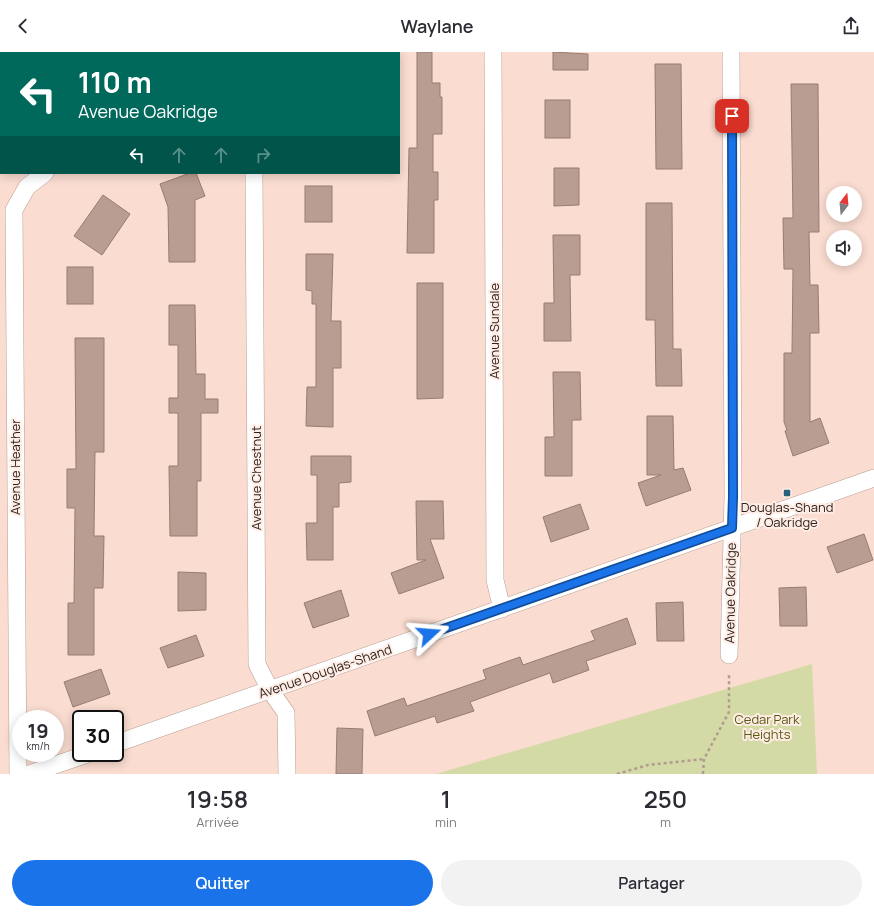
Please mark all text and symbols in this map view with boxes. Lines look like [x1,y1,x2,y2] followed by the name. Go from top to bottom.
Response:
[401,14,473,38] text: Waylane
[12,15,34,37] icon: back
[840,15,862,37] icon: share
[78,63,152,101] text: 110 m
[12,68,64,120] icon: left
[78,99,218,123] text: Avenue Oakridge
[715,99,749,133] pin
[721,105,743,127] icon: arrive
[126,144,148,166] icon: left
[168,144,190,166] icon: ahead
[210,144,232,166] icon: ahead
[252,144,274,166] icon: right
[826,186,862,222] north arrow
[826,186,862,266] map controls
[826,230,862,266] button: sound
[485,283,503,379] street label: Avenue Sundale
[6,419,24,515] street label: Avenue Heather
[247,426,265,530] street label: Avenue Chestnut
[782,488,792,498] marker: Douglas-Shand / Oakridge
[741,498,833,531] place label: Douglas-Shand / Oakridge
[720,542,740,644] street label: Avenue Oakridge
[408,613,450,655] position arrow
[256,640,394,702] street label: Avenue Douglas-Shand
[72,710,124,762] speed limit sign: 30
[734,710,800,743] park label: Cedar Park Heights
[27,717,49,744] text: 19
[26,739,50,753] text: km/h
[187,782,248,815] text: 19:58
[441,782,451,815] text: 1
[644,782,687,815] text: 250
[196,813,239,831] text: Arrivée
[435,813,457,831] text: min
[660,813,671,831] text: m
[12,860,433,906] button: Quitter
[441,860,862,906] button: Partager

